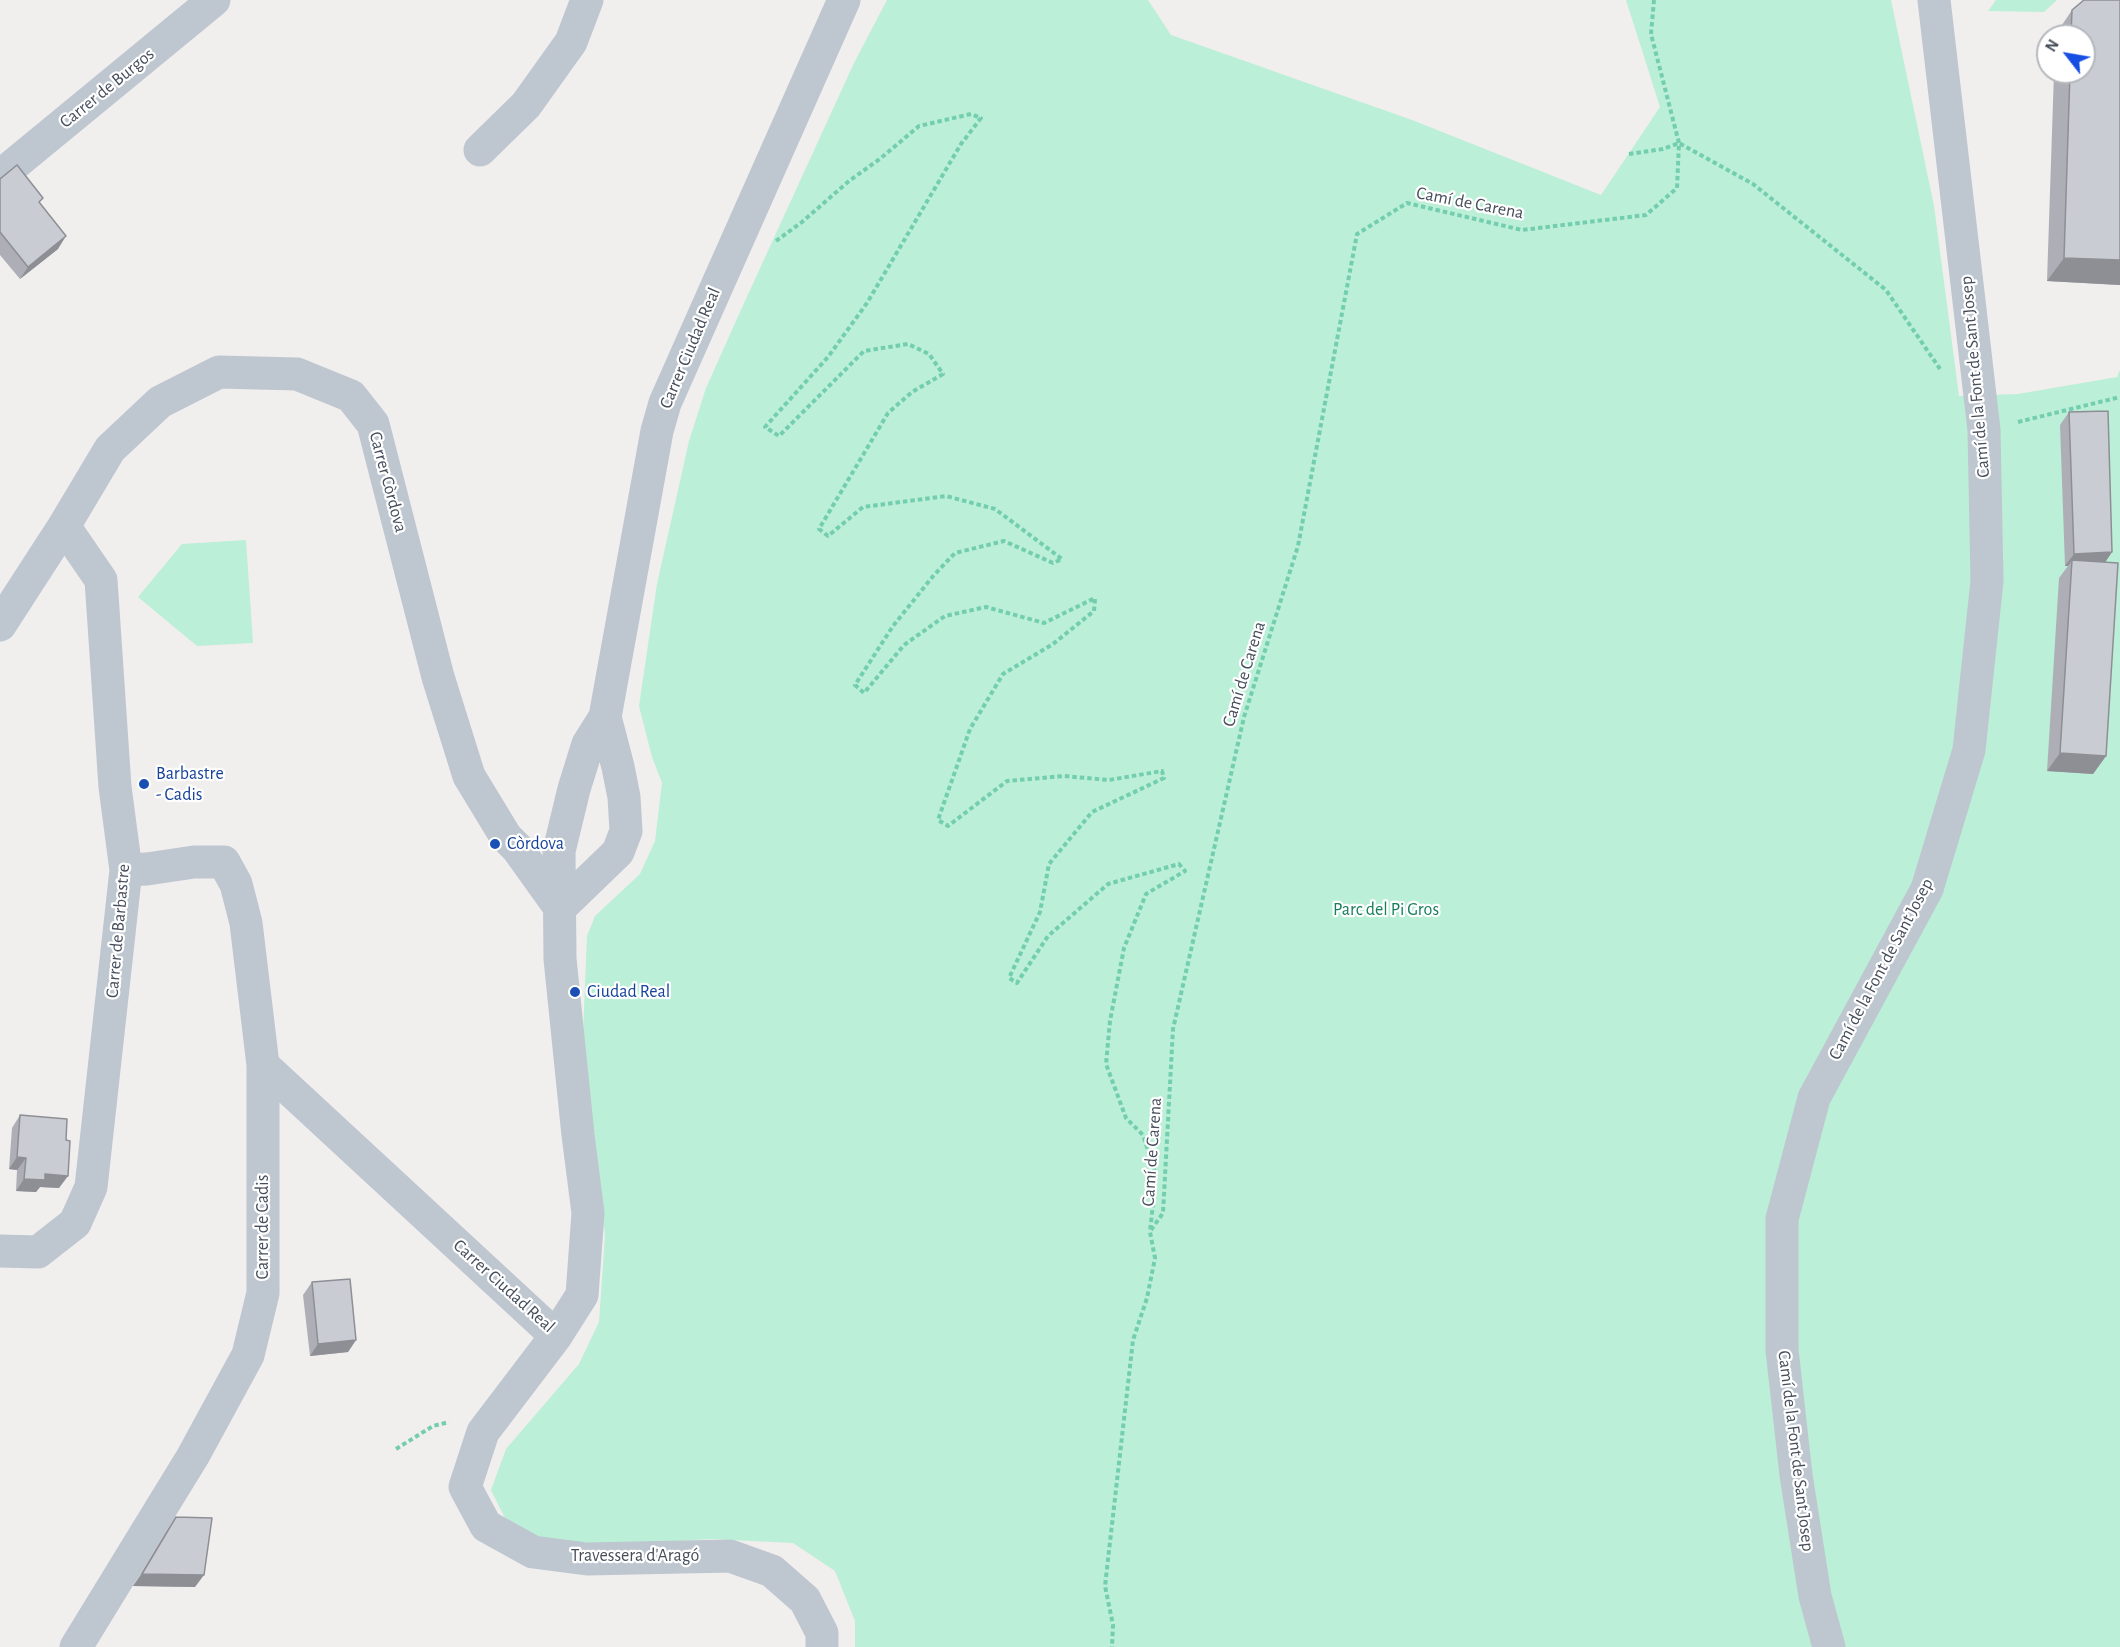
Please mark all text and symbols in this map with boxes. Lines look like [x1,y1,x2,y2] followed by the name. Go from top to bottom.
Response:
[2036,24,2096,84] north arrow
[2043,37,2062,55] text: N
[55,43,159,133] street label: Carrer de Burgos
[1414,182,1526,224] street label: Camí de Carena
[1955,275,1995,479] street label: Camí de la Font de Sant Josep
[655,284,725,412] street label: Carrer Ciudad Real
[364,429,412,535] street label: Carrer Còrdova
[1218,619,1270,729] street label: Camí de Carena
[156,763,224,806] place label: Barbastre - Cadis
[137,777,151,791] marker: Barbastre - Cadis
[507,833,564,855] place label: Còrdova
[488,837,502,851] marker: Còrdova
[101,863,135,999] street label: Carrer de Barbastre
[1824,875,1938,1063] street label: Camí de la Font de Sant Josep
[1333,899,1439,921] park label: Parc del Pi Gros
[587,981,670,1003] place label: Ciudad Real
[568,985,582,999] marker: Ciudad Real
[1137,1097,1167,1207] street label: Camí de Carena
[252,1175,274,1279] street label: Carrer de Cadis
[449,1235,559,1337] street label: Carrer Ciudad Real
[1773,1349,1819,1553] street label: Camí de la Font de Sant Josep
[571,1545,699,1567] street label: Travessera d'Aragó

